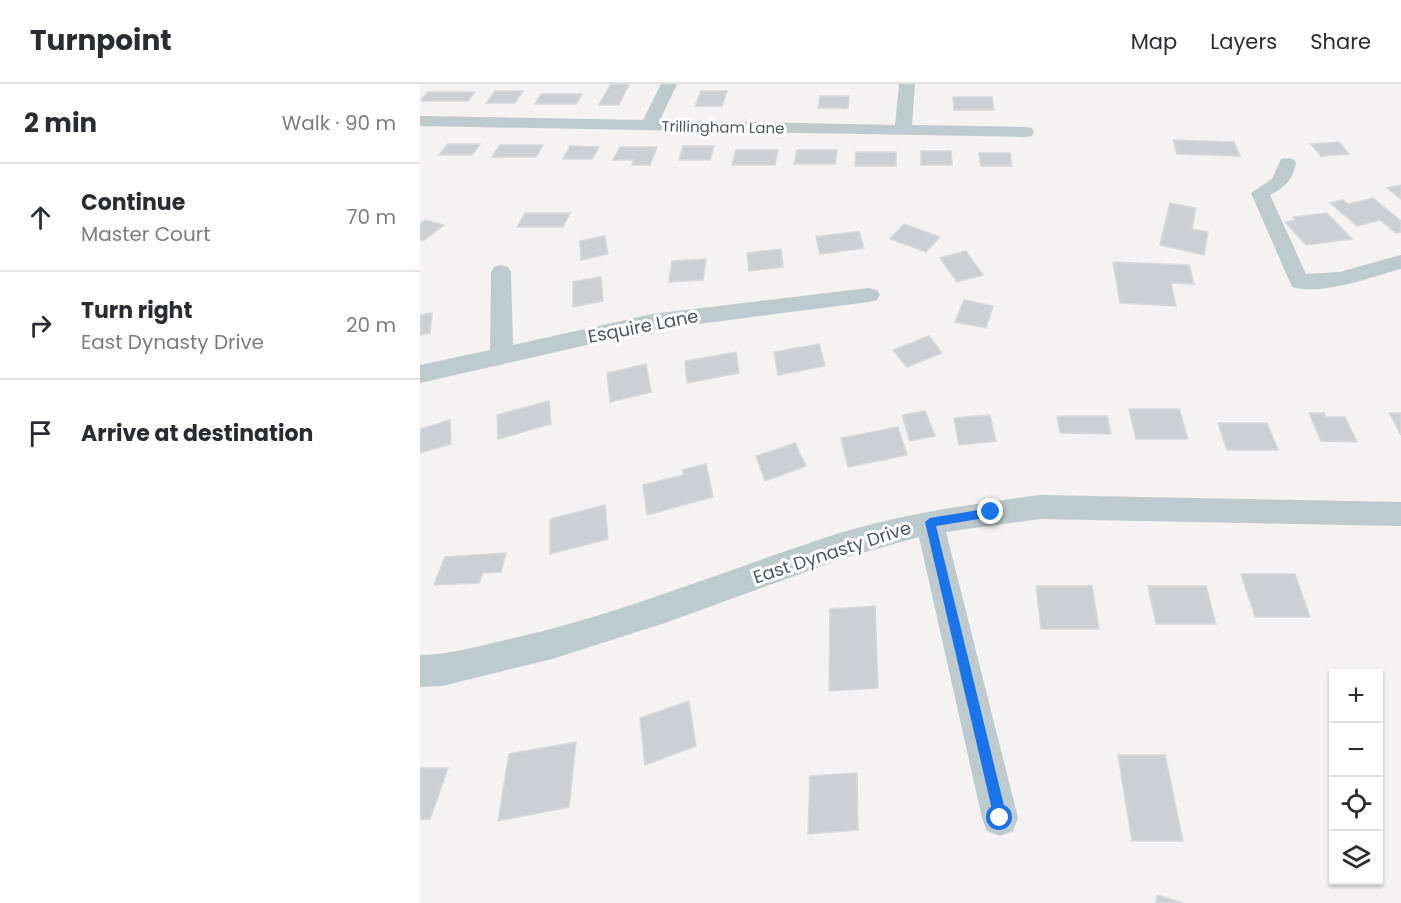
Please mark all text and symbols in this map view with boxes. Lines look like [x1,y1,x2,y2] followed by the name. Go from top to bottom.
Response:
[30,21,172,60] text: Turnpoint
[1131,27,1177,56] text: Map
[1210,27,1277,56] text: Layers
[1310,27,1371,56] text: Share
[24,105,97,141] text: 2 min
[282,109,396,137] text: Walk · 90 m
[661,115,785,139] street label: Trillingham Lane
[81,187,185,218] text: Continue
[24,201,57,234] icon: ahead
[347,203,396,231] text: 70 m
[81,220,210,248] text: Master Court
[81,295,192,326] text: Turn right
[586,303,700,349] street label: Esquire Lane
[24,309,57,342] icon: right
[346,311,396,339] text: 20 m
[81,328,264,356] text: East Dynasty Drive
[24,417,57,450] icon: arrive
[81,418,313,449] text: Arrive at destination
[977,498,1003,524] route end
[750,515,914,589] street label: East Dynasty Drive
[1329,669,1383,885] map controls
[1329,669,1383,723] button: +
[1329,723,1383,777] button: −
[1329,777,1383,831] button: locate
[986,804,1012,830] route start
[1329,831,1383,885] button: layers

